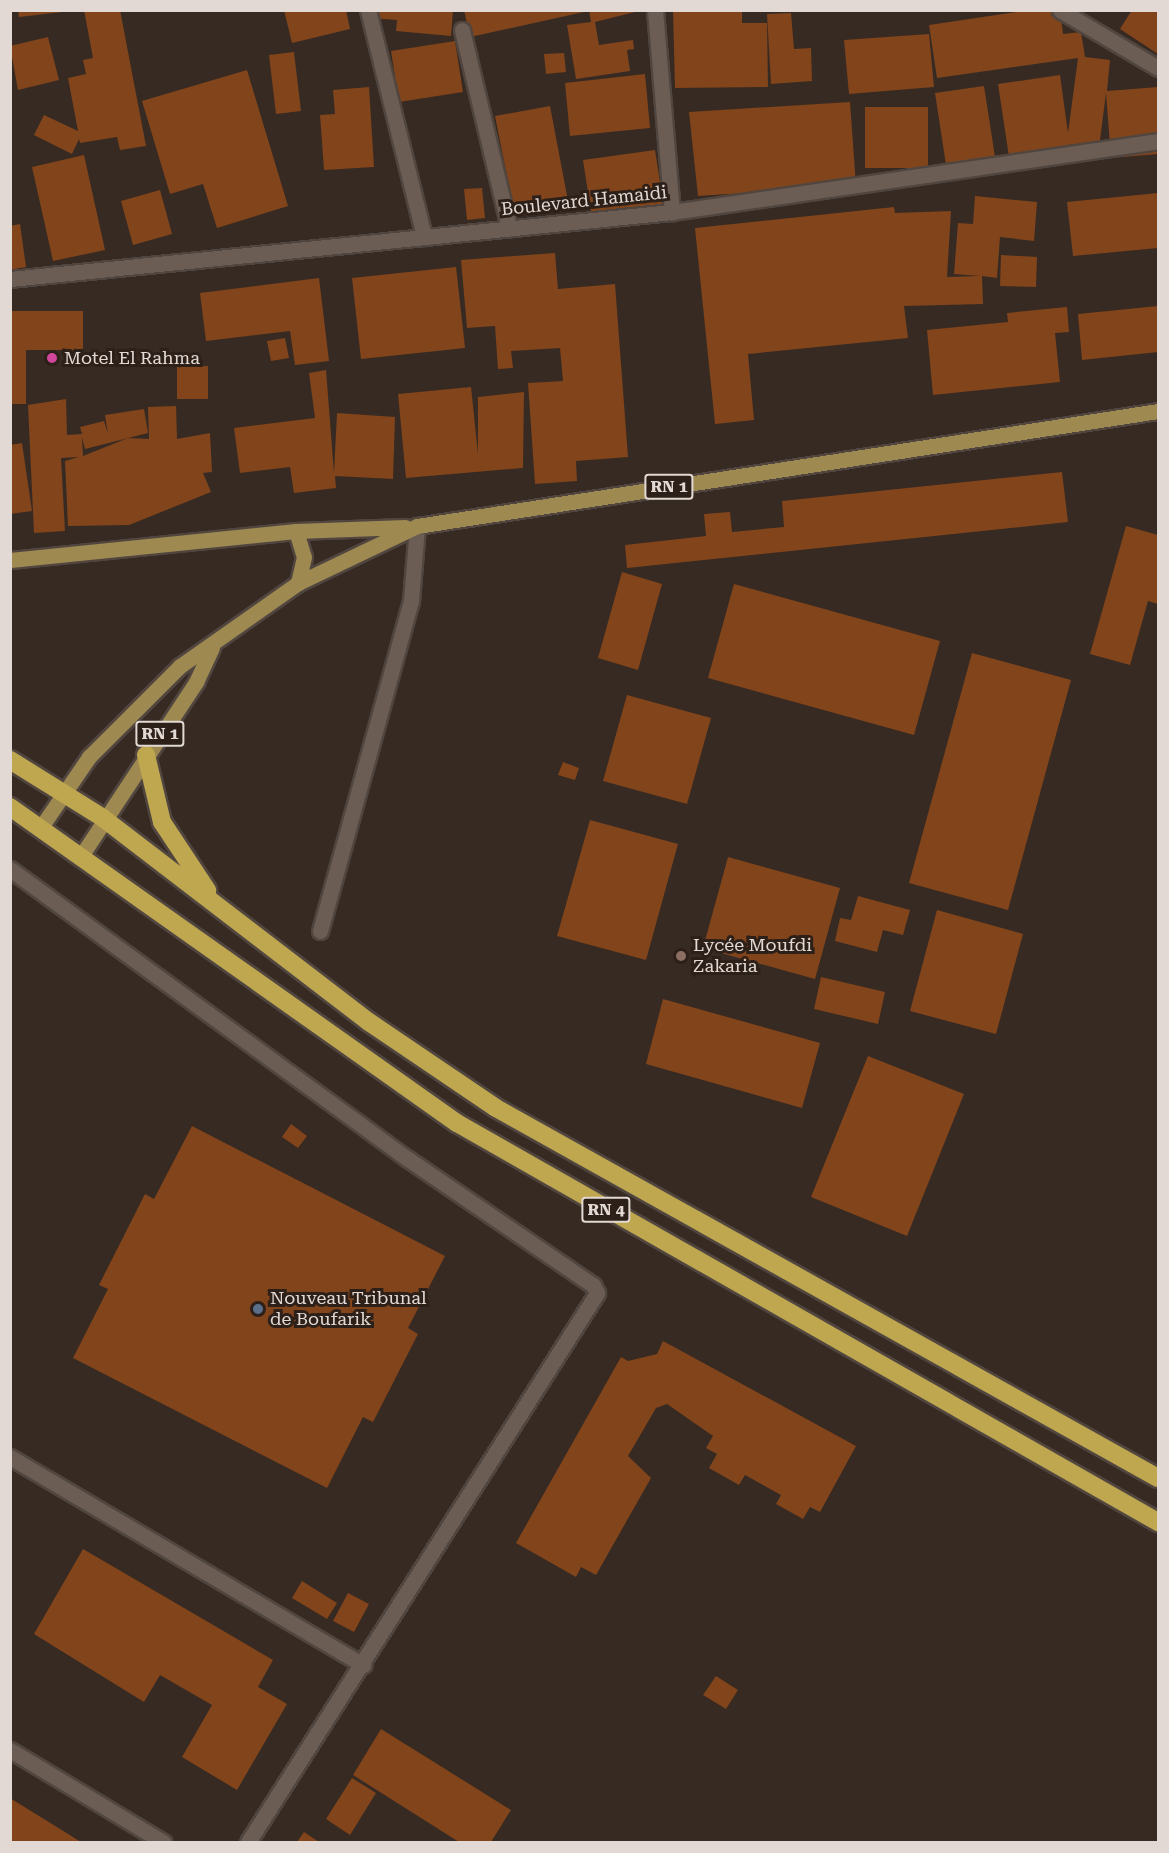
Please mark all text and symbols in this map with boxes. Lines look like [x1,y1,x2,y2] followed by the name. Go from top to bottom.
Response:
[500,182,668,220] street label: Boulevard Hamaidi
[64,347,200,369] place label: Motel El Rahma
[45,351,59,365] marker: Motel El Rahma
[644,474,694,500] road number: RN 1
[134,721,186,747] road number: RN 1
[693,935,812,978] place label: Lycée Moufdi Zakaria
[674,949,688,963] marker: Lycée Moufdi Zakaria
[580,1197,632,1223] road number: RN 4
[270,1288,427,1330] place label: Nouveau Tribunal de Boufarik
[251,1302,265,1316] marker: Nouveau Tribunal de Boufarik

